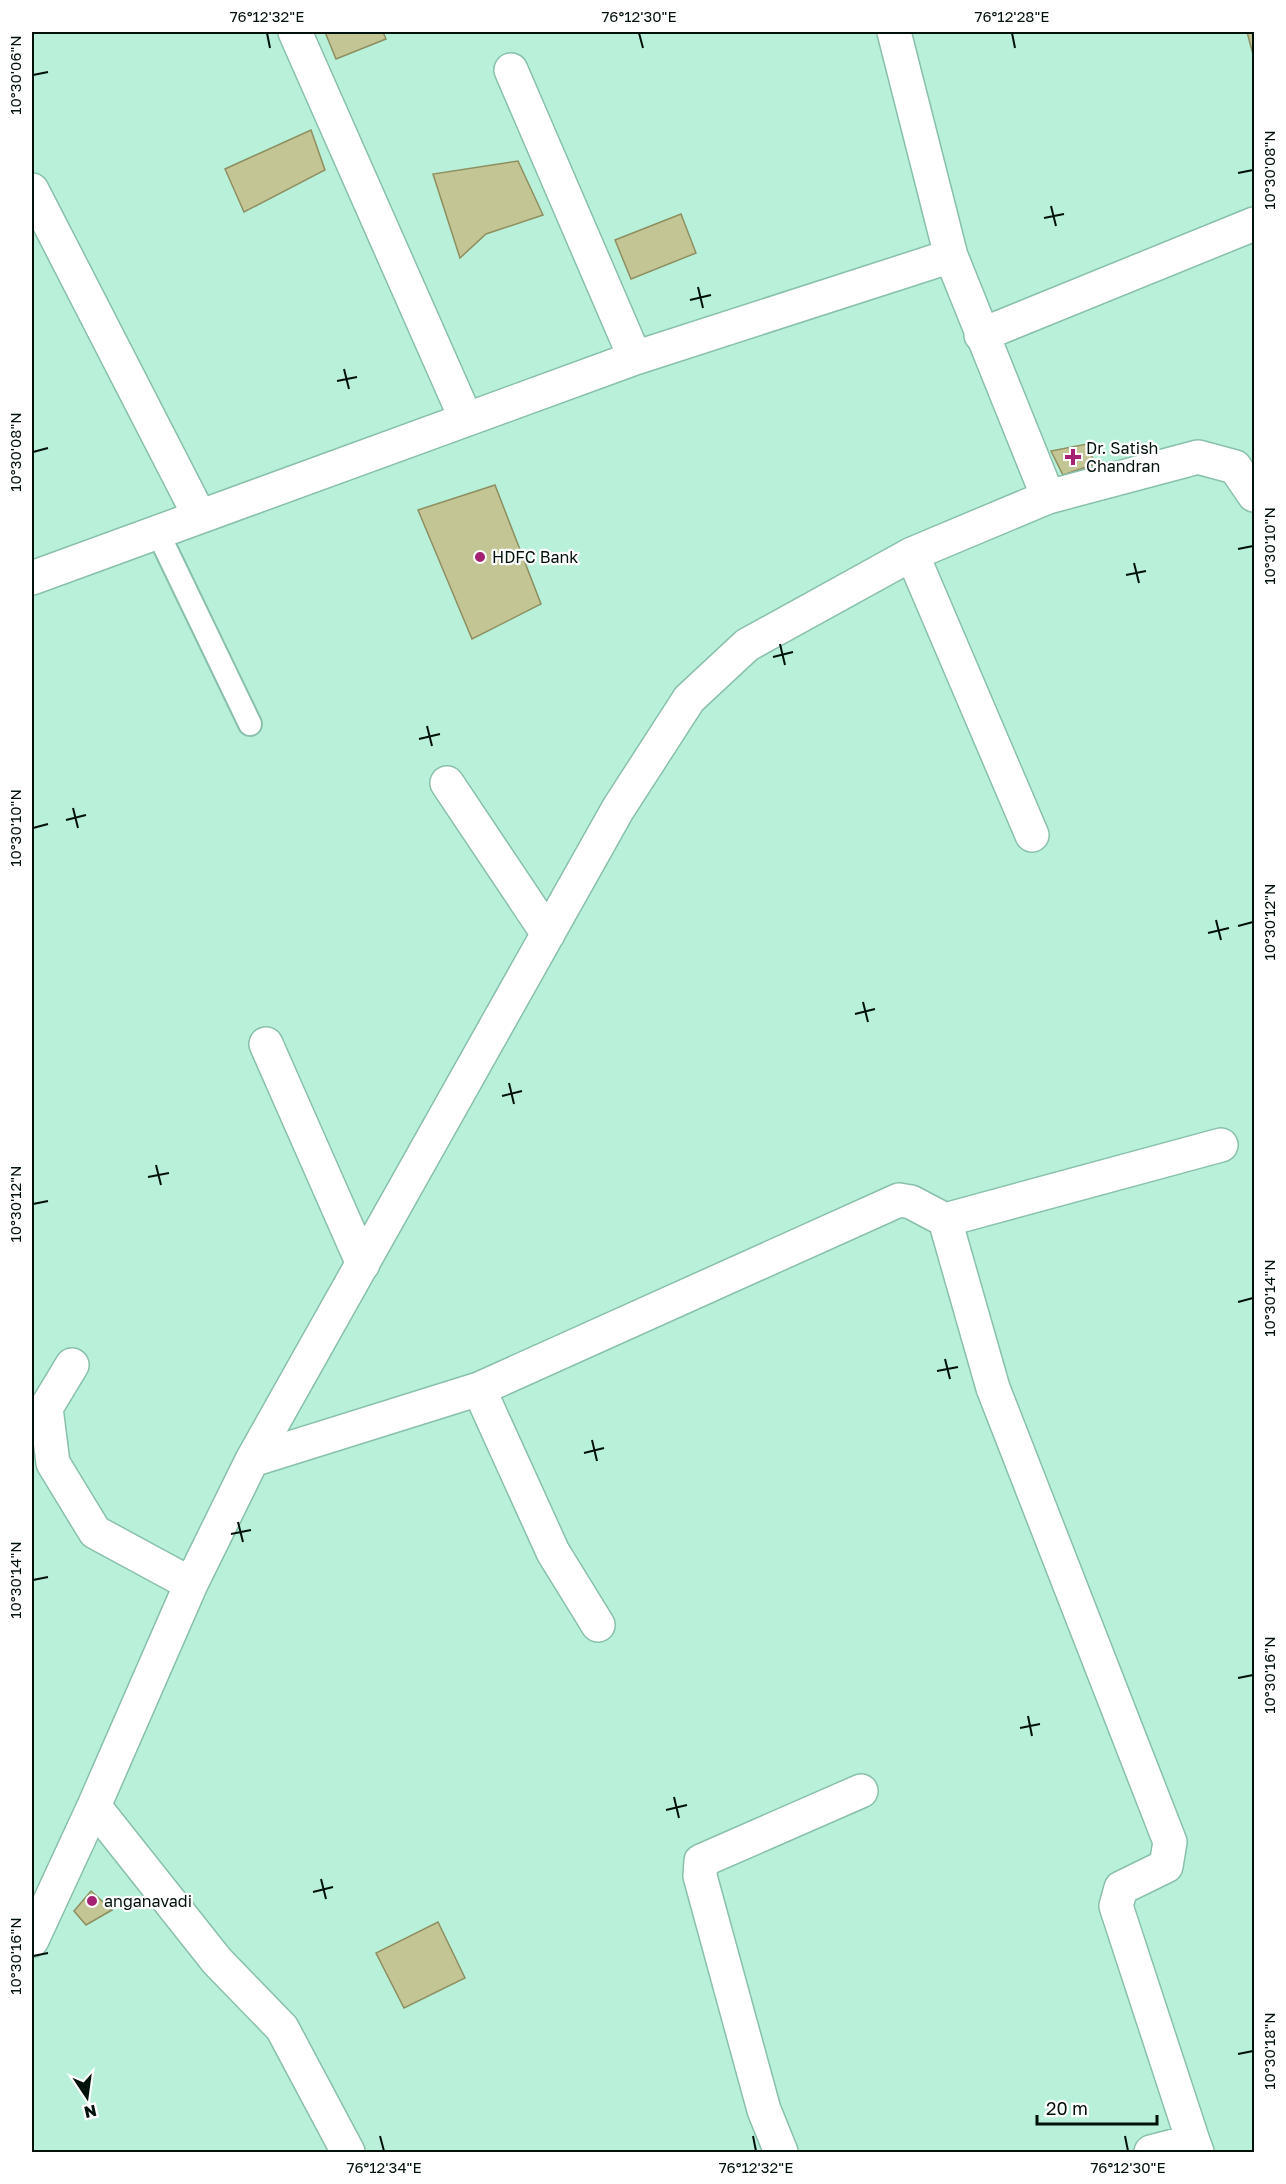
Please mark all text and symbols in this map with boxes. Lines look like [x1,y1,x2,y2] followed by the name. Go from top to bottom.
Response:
[230,7,304,25] text: 76°12'32"E
[601,7,677,25] text: 76°12'30"E
[974,7,1050,25] text: 76°12'28"E
[6,35,24,115] text: 10°30'06"N
[1260,130,1278,210] text: 10°30'08"N
[6,412,24,492] text: 10°30'08"N
[1086,438,1160,476] place label: Dr. Satish Chandran
[1064,448,1082,466] marker: Dr. Satish Chandran
[1260,507,1278,585] text: 10°30'10"N
[492,547,578,567] place label: HDFC Bank
[473,550,487,564] marker: HDFC Bank
[6,789,24,867] text: 10°30'10"N
[1260,883,1278,961] text: 10°30'12"N
[6,1165,24,1243] text: 10°30'12"N
[1260,1259,1278,1337] text: 10°30'14"N
[6,1541,24,1619] text: 10°30'14"N
[1260,1636,1278,1714] text: 10°30'16"N
[104,1891,192,1911] place label: anganavadi
[85,1894,99,1908] marker: anganavadi
[6,1917,24,1995] text: 10°30'16"N
[1260,2012,1278,2090] text: 10°30'18"N
[57,2067,117,2127] north arrow
[1037,2088,1157,2126] scale bar
[1046,2097,1088,2119] text: 20 m
[82,2101,99,2123] text: N
[346,2158,422,2176] text: 76°12'34"E
[719,2158,793,2176] text: 76°12'32"E
[1090,2158,1166,2176] text: 76°12'30"E

